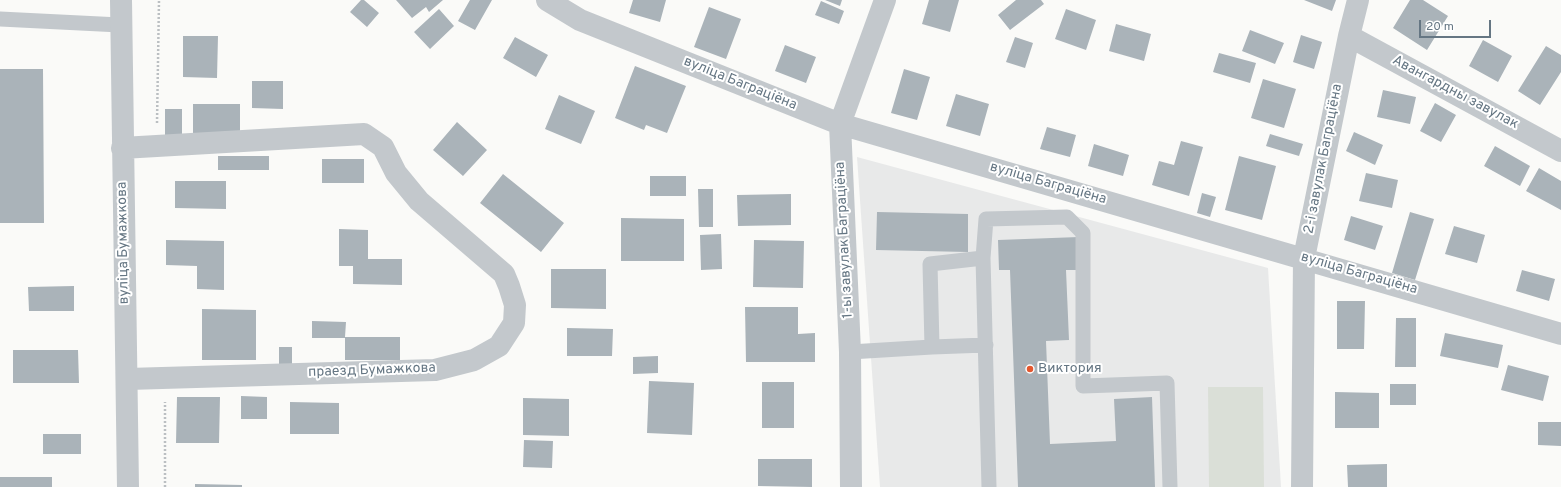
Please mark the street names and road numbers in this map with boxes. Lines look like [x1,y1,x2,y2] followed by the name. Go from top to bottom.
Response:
[1389,53,1521,133] street label: Авангардны завулак
[681,54,799,114] street label: вуліца Баграціёна
[1301,83,1347,235] street label: 2-і завулак Баграціёна
[988,159,1108,209] street label: вуліца Баграціёна
[833,161,857,319] street label: 1-ы завулак Баграціёна
[115,181,133,305] street label: вуліца Бумажкова
[1299,249,1419,299] street label: вуліца Баграціёна
[308,360,436,382] street label: праезд Бумажкова

